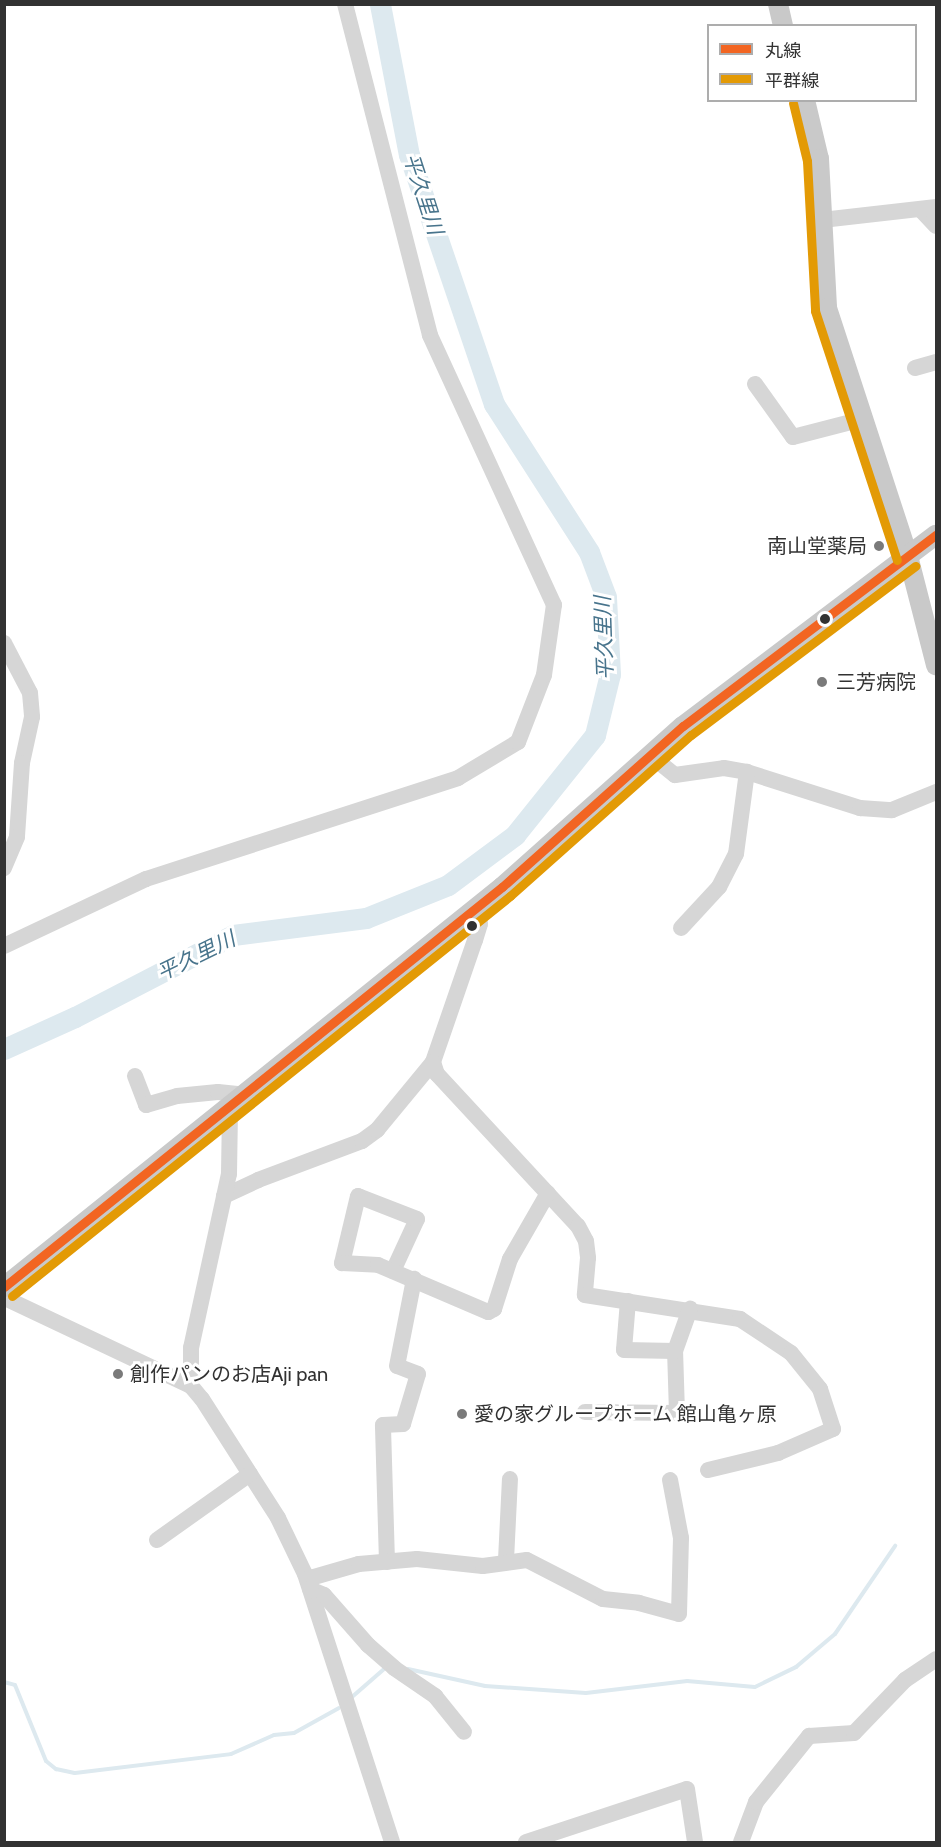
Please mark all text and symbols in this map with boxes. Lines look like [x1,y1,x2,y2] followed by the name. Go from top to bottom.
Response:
[707,24,917,102] legend
[765,40,801,62] text: 丸線
[765,70,819,92] text: 平群線
[398,150,448,238] water label: 平久里川
[767,534,867,558] place label: 南山堂薬局
[872,539,886,553] marker: 南山堂薬局
[590,596,618,680] water label: 平久里川
[819,613,831,625] unlabelled marker
[836,670,916,694] place label: 三芳病院
[813,673,831,691] marker: 三芳病院
[466,920,478,932] unlabelled marker
[153,926,239,986] water label: 平久里川
[130,1362,327,1386] place label: 創作パンのお店Aji pan
[111,1367,125,1381] marker: 創作パンのお店Aji pan
[474,1402,778,1426] place label: 愛の家グループホーム 館山亀ヶ原
[455,1407,469,1421] marker: 愛の家グループホーム 館山亀ヶ原

